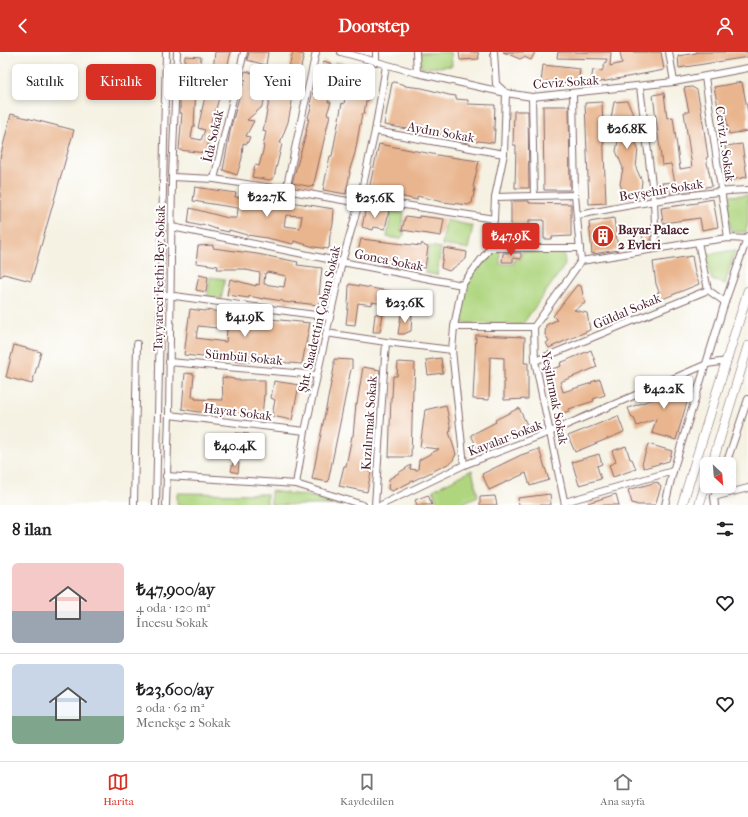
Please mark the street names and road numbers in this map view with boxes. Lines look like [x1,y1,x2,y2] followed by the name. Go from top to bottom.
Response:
[532,72,600,92] street label: Ceviz Sokak
[712,105,738,183] street label: Ceviz 1. Sokak
[200,108,226,164] street label: İda Sokak
[405,119,476,145] street label: Aydın Sokak
[618,176,705,205] street label: Beyşehir Sokak
[150,204,168,351] street label: Tayyareci Fethi Bey Sokak
[295,244,343,394] street label: Şht. Saadettin Çoban Sokak
[353,246,425,274] street label: Gonca Sokak
[591,290,663,332] street label: Güldal Sokak
[205,346,284,368] street label: Sümbül Sokak
[537,349,571,446] street label: Yeşilırmak Sokak
[358,375,380,471] street label: Kızılırmak Sokak
[203,400,273,424] street label: Hayat Sokak
[466,417,545,459] street label: Kayalar Sokak

